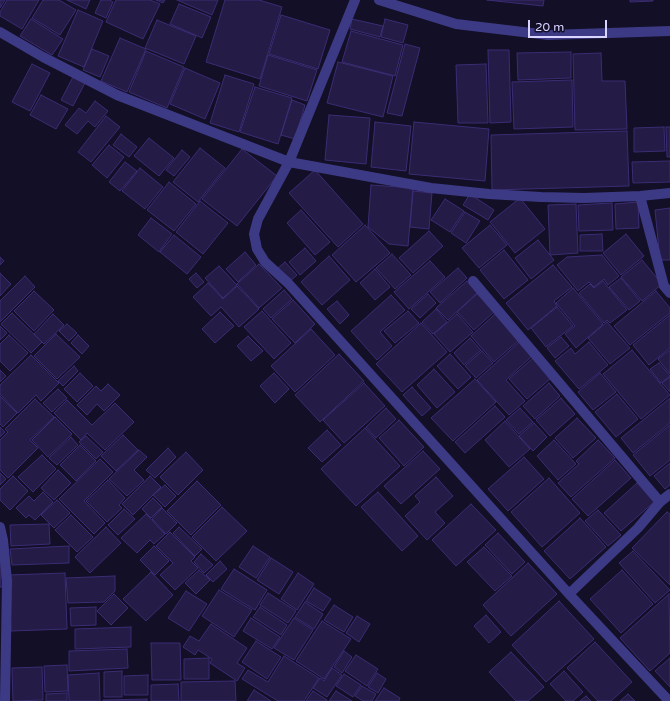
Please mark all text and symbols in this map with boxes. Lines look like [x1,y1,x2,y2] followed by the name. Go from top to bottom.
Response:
[530,12,609,38] scale bar
[535,20,564,34] text: 20 m

